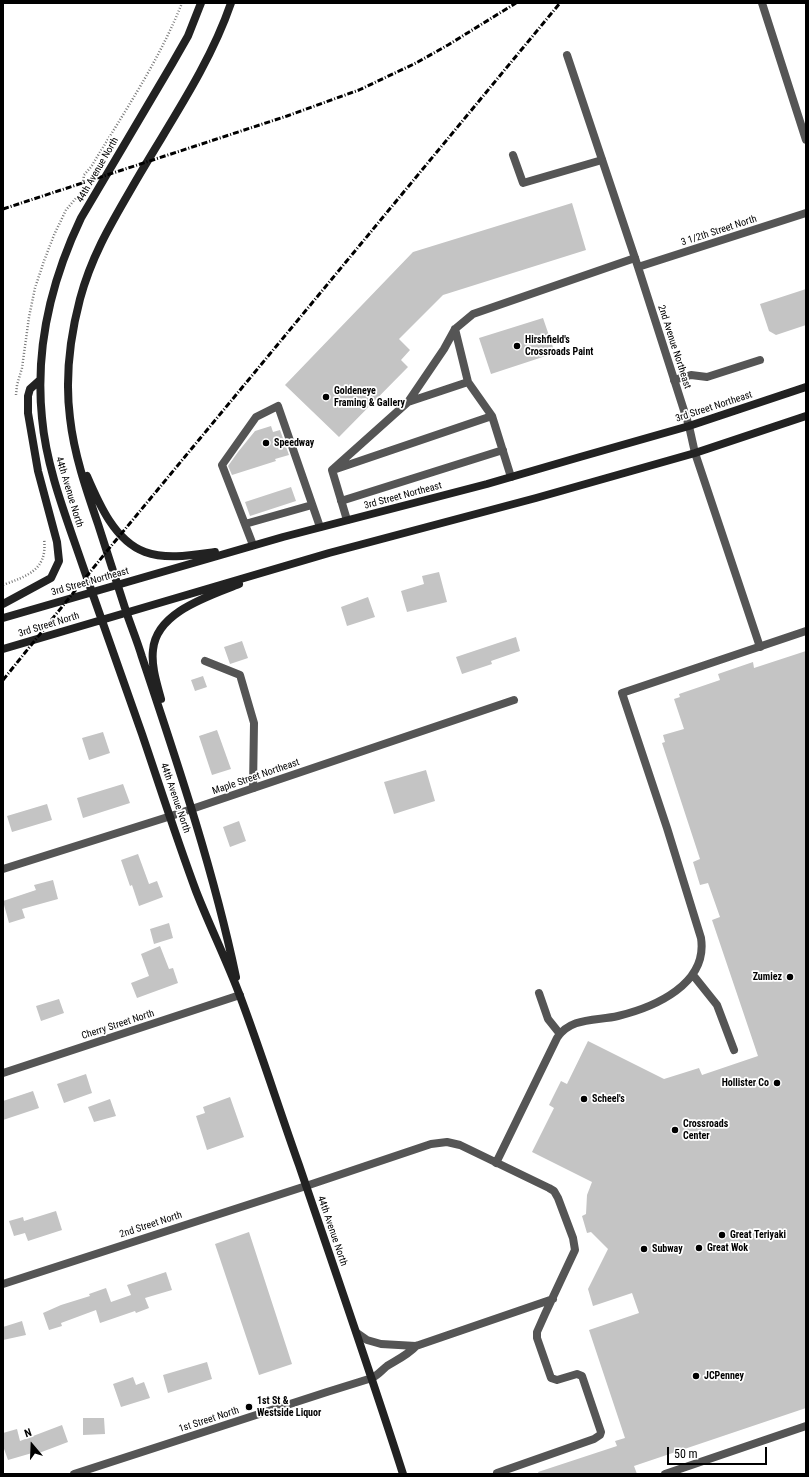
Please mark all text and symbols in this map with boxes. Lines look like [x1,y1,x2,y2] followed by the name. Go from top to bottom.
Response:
[74,135,122,205] street label: 44th Avenue North
[680,213,758,249] street label: 3 1/2th Street North
[655,304,693,390] street label: 2nd Avenue Northeast
[525,334,593,358] place label: Hirshfield's Crossroads Paint
[512,341,522,351] marker: Hirshfield's Crossroads Paint
[334,385,405,408] place label: Goldeneye Framing & Gallery
[674,389,754,425] street label: 3rd Street Northeast
[321,392,331,402] marker: Goldeneye Framing & Gallery
[274,437,314,449] place label: Speedway
[261,438,271,448] marker: Speedway
[53,455,85,529] street label: 44th Avenue North
[363,480,443,512] street label: 3rd Street Northeast
[50,565,130,599] street label: 3rd Street Northeast
[17,610,81,640] street label: 3rd Street North
[211,756,301,798] street label: Maple Street Northeast
[157,761,193,835] street label: 44th Avenue North
[753,971,782,983] place label: Zumiez
[785,972,795,982] marker: Zumiez
[80,1008,156,1042] street label: Cherry Street North
[722,1077,769,1089] place label: Hollister Co
[772,1078,782,1088] marker: Hollister Co
[592,1093,625,1105] place label: Scheel's
[579,1094,589,1104] marker: Scheel's
[683,1118,728,1142] place label: Crossroads Center
[670,1125,680,1135] marker: Crossroads Center
[314,1194,350,1268] street label: 44th Avenue North
[118,1209,184,1241] street label: 2nd Street North
[730,1229,786,1241] place label: Great Teriyaki
[717,1230,727,1240] marker: Great Teriyaki
[707,1242,748,1254] place label: Great Wok
[652,1243,683,1255] place label: Subway
[694,1243,704,1253] marker: Great Wok
[639,1244,649,1254] marker: Subway
[704,1370,744,1382] place label: JCPenney
[691,1371,701,1381] marker: JCPenney
[257,1395,321,1418] place label: 1st St & Westside Liquor
[244,1402,254,1412] marker: 1st St & Westside Liquor
[177,1405,241,1435] street label: 1st Street North
[12,1425,52,1465] north arrow
[23,1426,33,1440] text: N
[669,1439,769,1465] scale bar
[674,1447,698,1461] text: 50 m

